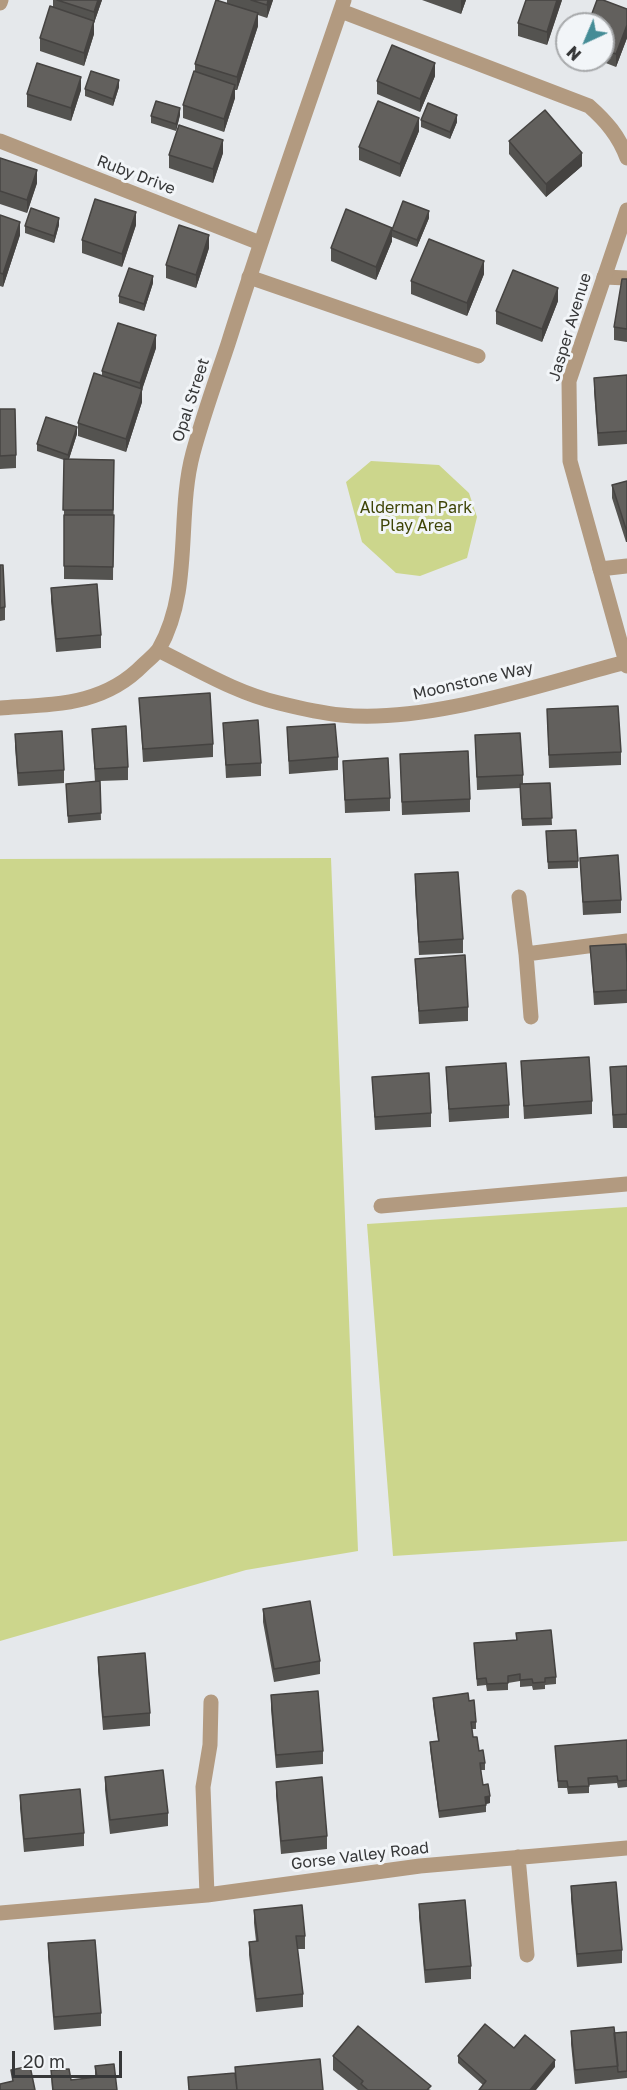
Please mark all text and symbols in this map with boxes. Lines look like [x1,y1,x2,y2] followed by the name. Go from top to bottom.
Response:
[555,12,615,72] north arrow
[563,42,585,65] text: N
[94,151,178,199] street label: Ruby Drive
[544,271,596,383] street label: Jasper Avenue
[168,356,214,444] street label: Opal Street
[360,498,472,536] park label: Alderman Park Play Area
[411,658,535,704] street label: Moonstone Way
[290,1838,430,1874] street label: Gorse Valley Road
[15,2039,124,2077] scale bar
[23,2050,65,2072] text: 20 m

